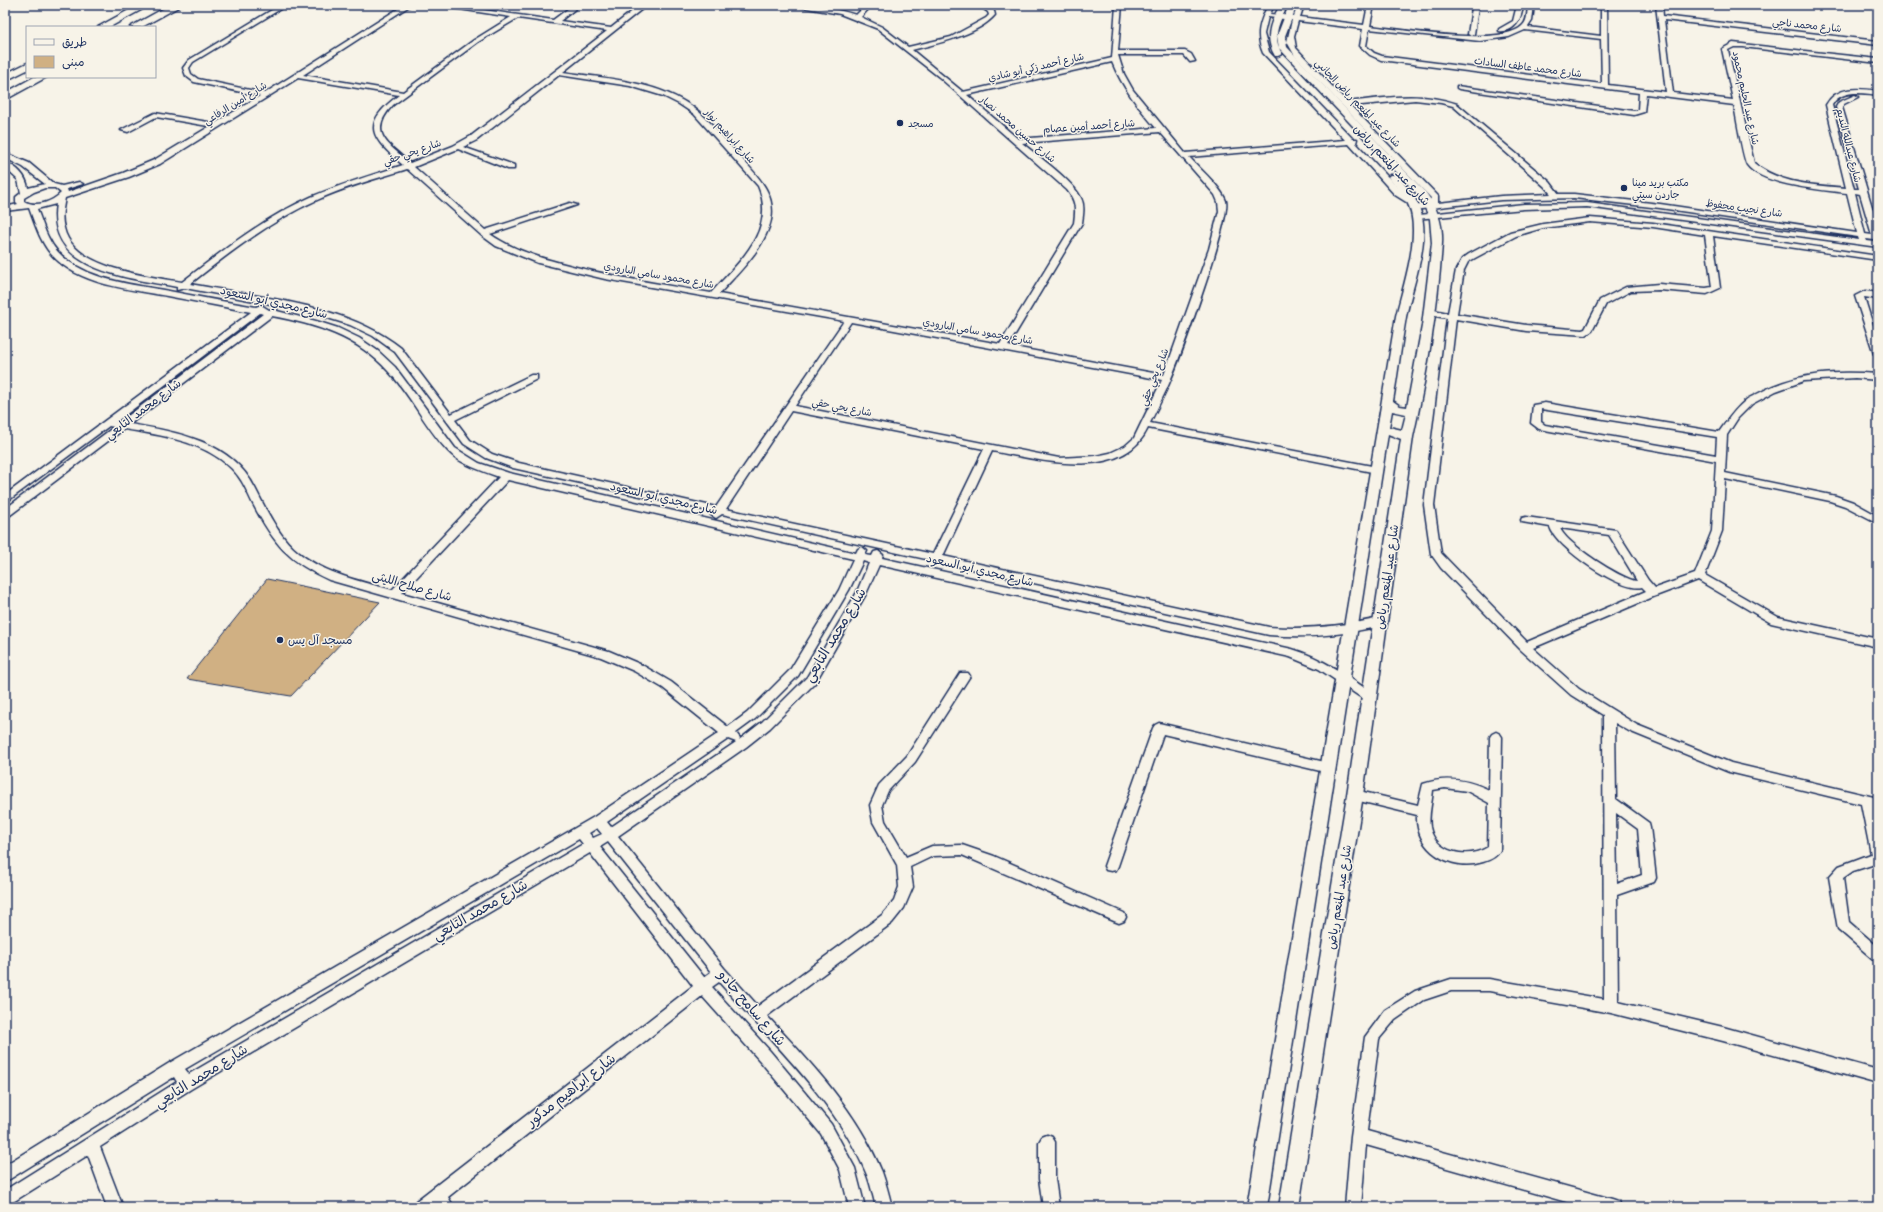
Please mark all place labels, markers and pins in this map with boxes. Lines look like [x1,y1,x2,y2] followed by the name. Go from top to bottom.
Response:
[908,117,934,130] place label: مسجد
[895,118,905,128] marker: مسجد
[1632,176,1689,204] place label: مكتب بريد مينا جاردن سيتي
[1619,183,1629,193] marker: مكتب بريد مينا جاردن سيتي
[288,633,353,648] place label: مسجد آل يس
[275,635,285,645] marker: مسجد آل يس

